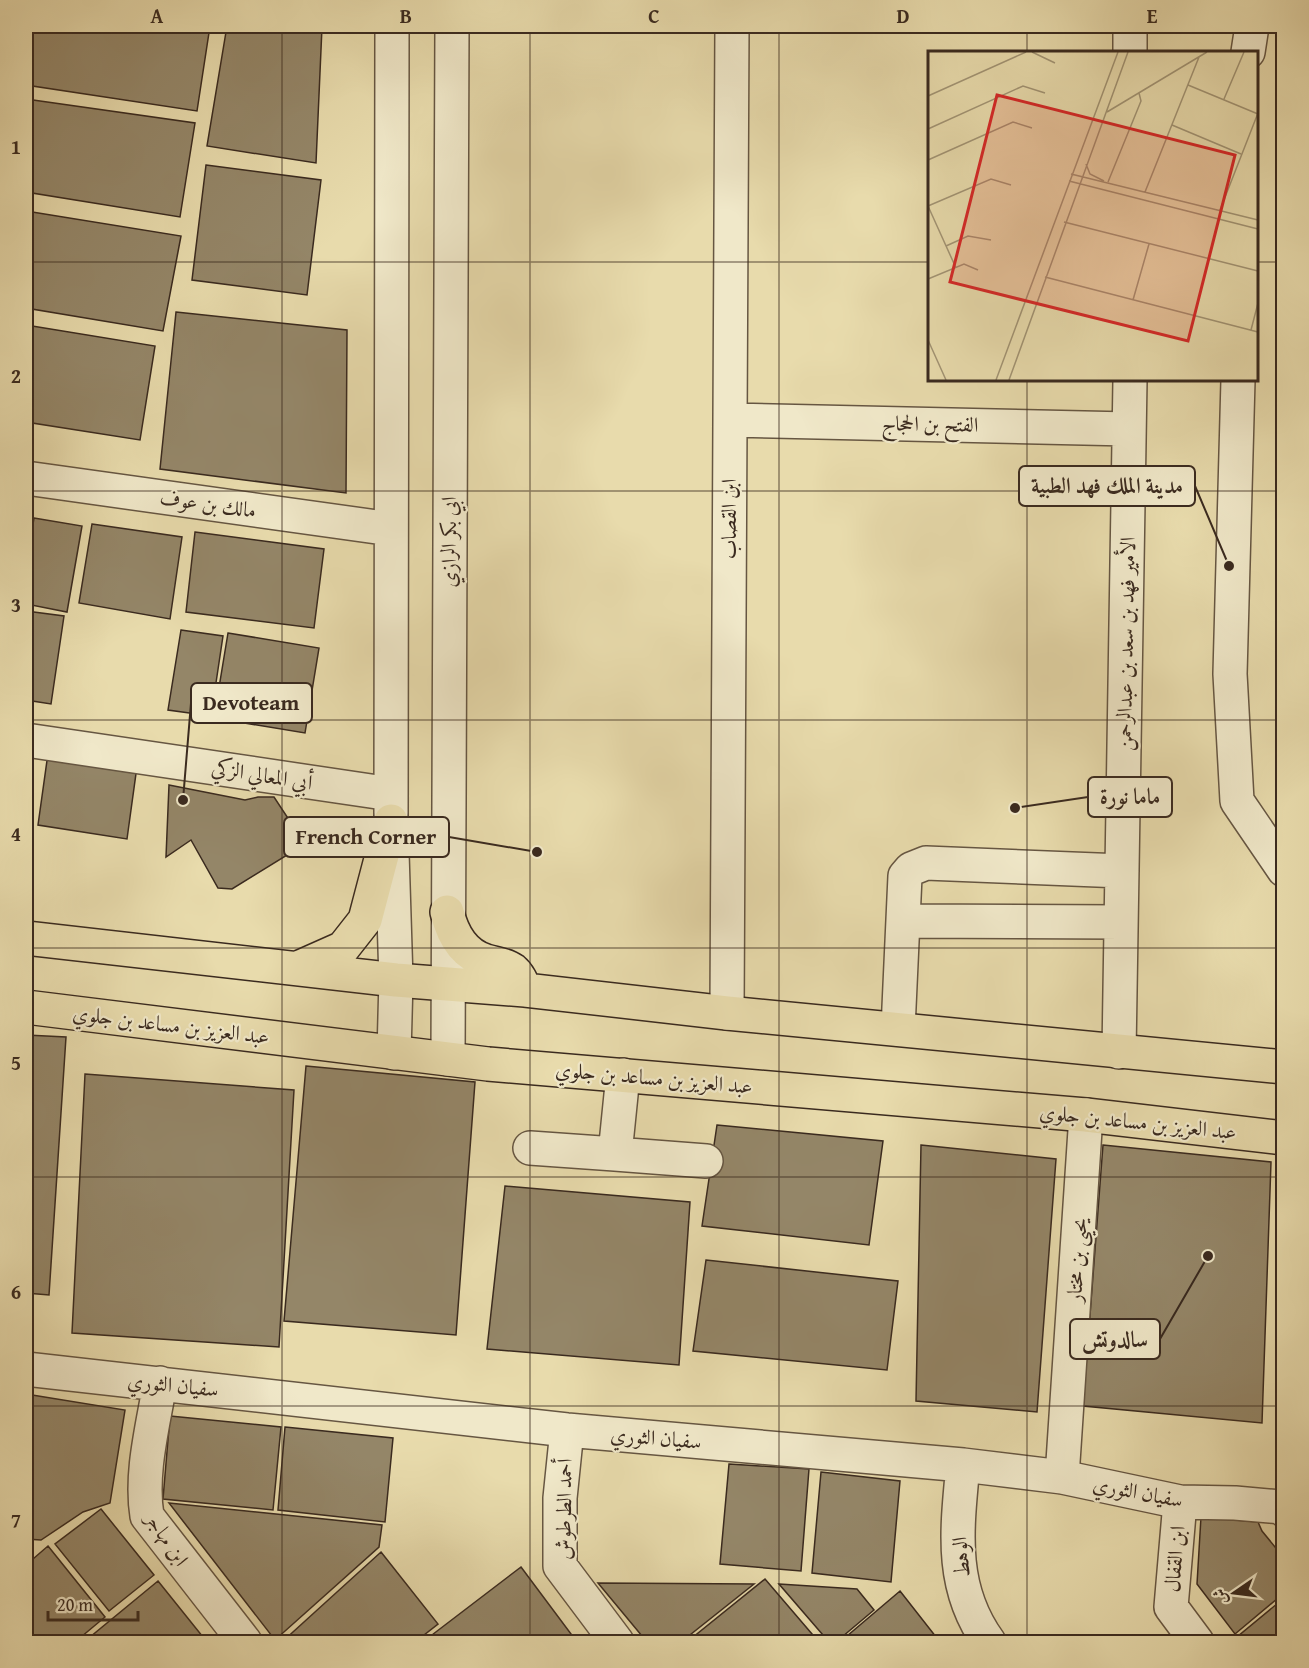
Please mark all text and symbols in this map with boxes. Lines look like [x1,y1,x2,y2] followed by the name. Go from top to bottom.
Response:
[151,1,164,30] text: A
[400,1,412,30] text: B
[648,1,660,30] text: C
[896,1,910,30] text: D
[1147,1,1158,30] text: E
[928,51,1258,381] inset map
[11,132,21,161] text: 1
[11,361,21,390] text: 2
[881,407,979,444] street label: الفتح بن الحجاج
[1019,466,1195,506] callout: مدينة الملك فهد الطبية
[1031,469,1183,501] text: مدينة الملك فهد الطبية
[713,479,744,559] street label: ابن القصاب
[158,481,258,526] street label: مالك بن عوف
[433,496,466,588] street label: ابي بكر الرازي
[1108,536,1143,752] street label: الأمير فهد بن سعد بن عبدالرحمن
[11,590,21,619] text: 3
[191,683,312,723] callout: Devoteam
[203,686,300,718] text: Devoteam
[209,751,315,800] street label: أبي المعالي الزكي
[1088,777,1172,817] callout: ماما نورة
[1100,780,1160,812] text: ماما نورة
[284,817,449,857] callout: French Corner
[11,819,21,848] text: 4
[296,820,436,852] text: French Corner
[71,997,271,1053] street label: عبد العزيز بن مساعد بن جلوي
[11,1048,21,1077] text: 5
[554,1053,754,1103] street label: عبد العزيز بن مساعد بن جلوي
[1038,1096,1238,1148] street label: عبد العزيز بن مساعد بن جلوي
[1058,1216,1098,1306] street label: يحيى بن مختار
[11,1277,21,1306] text: 6
[1070,1319,1160,1359] callout: سالدوتش
[1082,1323,1148,1355] text: سالدوتش
[126,1364,220,1406] street label: سفيان الثوري
[609,1418,703,1458] street label: سفيان الثوري
[547,1458,580,1560] street label: أحمد الطرطوش
[1090,1468,1186,1516] street label: سفيان الثوري
[137,1504,197,1572] street label: ابن مهاجر
[11,1505,21,1534] text: 7
[1156,1525,1193,1593] street label: ابن القفال
[943,1535,978,1579] street label: الوهط
[1204,1563,1264,1623] north arrow
[48,1584,138,1622] scale bar
[1206,1586,1233,1607] text: ش
[57,1591,93,1618] text: 20 m

